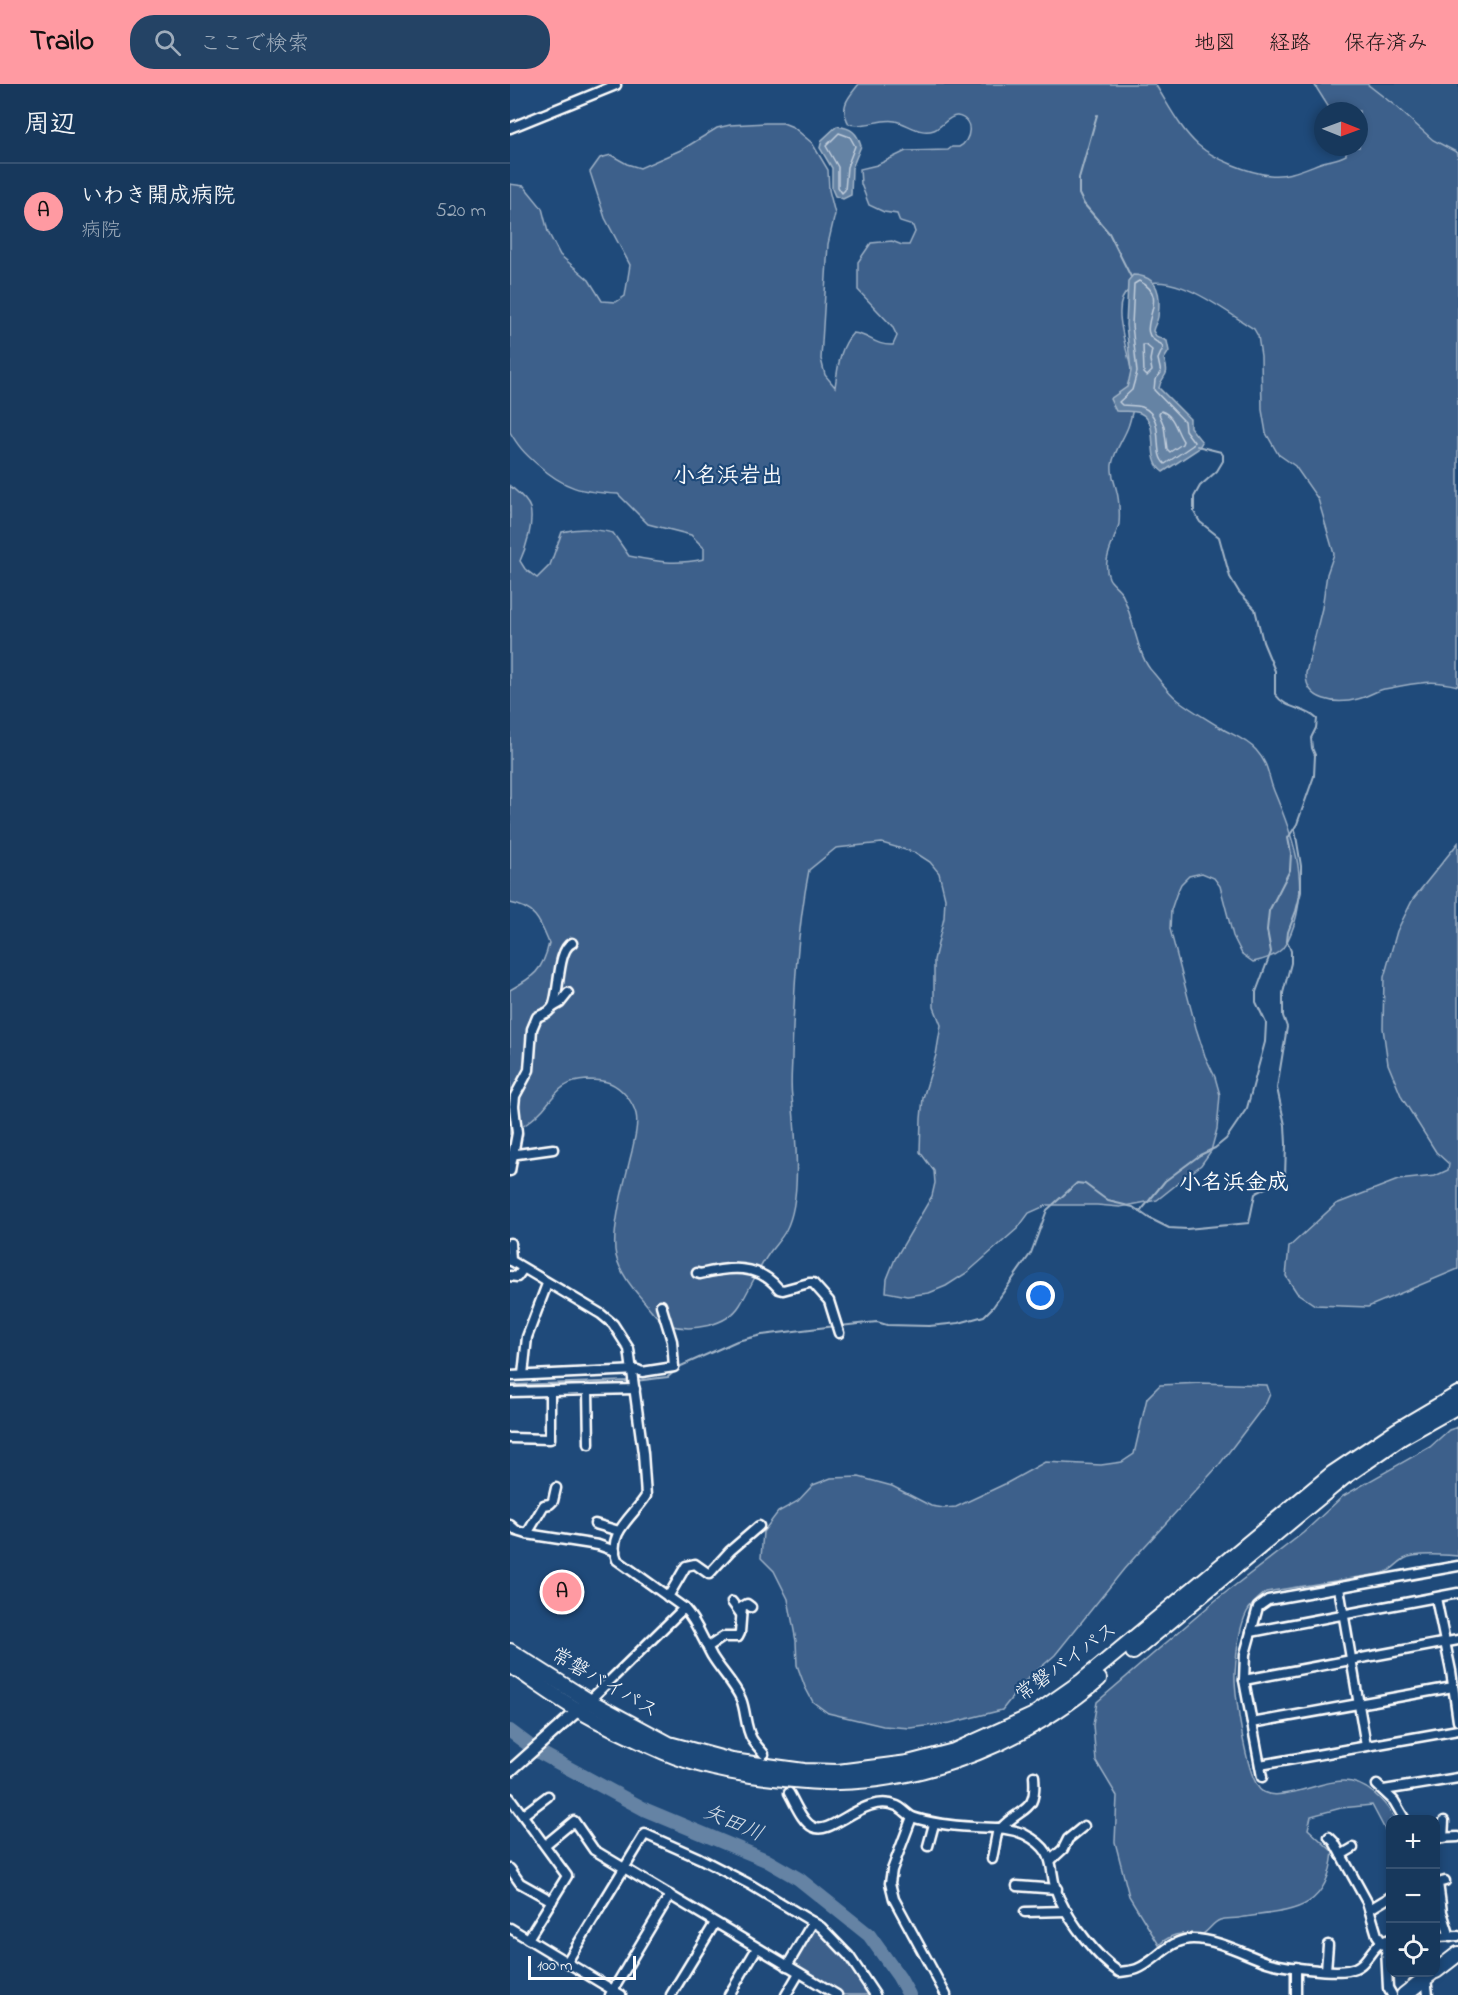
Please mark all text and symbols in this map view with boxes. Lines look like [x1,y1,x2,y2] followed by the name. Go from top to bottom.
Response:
[130,15,550,69] search box
[30,22,94,63] text: Trailo
[151,26,184,59] icon: search
[199,29,309,61] text: ここで検索
[1194,29,1236,59] text: 地図
[1269,29,1311,59] text: 経路
[1344,29,1428,59] text: 保存済み
[1314,102,1368,156] north arrow
[24,107,76,145] text: 周辺
[81,181,235,213] text: いわき開成病院
[37,197,50,226] text: A
[435,197,486,226] text: 520 m
[81,217,121,246] text: 病院
[673,461,783,493] district label: 小名浜岩出
[1179,1168,1289,1200] district label: 小名浜金成
[1026,1281,1055,1310] your location
[542,1570,582,1614] pin: A
[1010,1616,1124,1710] street label: 常磐バイパス
[545,1642,663,1726] street label: 常磐バイパス
[698,1798,768,1850] water label: 矢田川
[1386,1815,1440,1977] map controls
[1386,1815,1440,1869] button: +
[1386,1869,1440,1923] button: −
[1386,1923,1440,1977] button: locate
[528,1953,636,1980] scale bar
[537,1954,572,1978] text: 100 m

